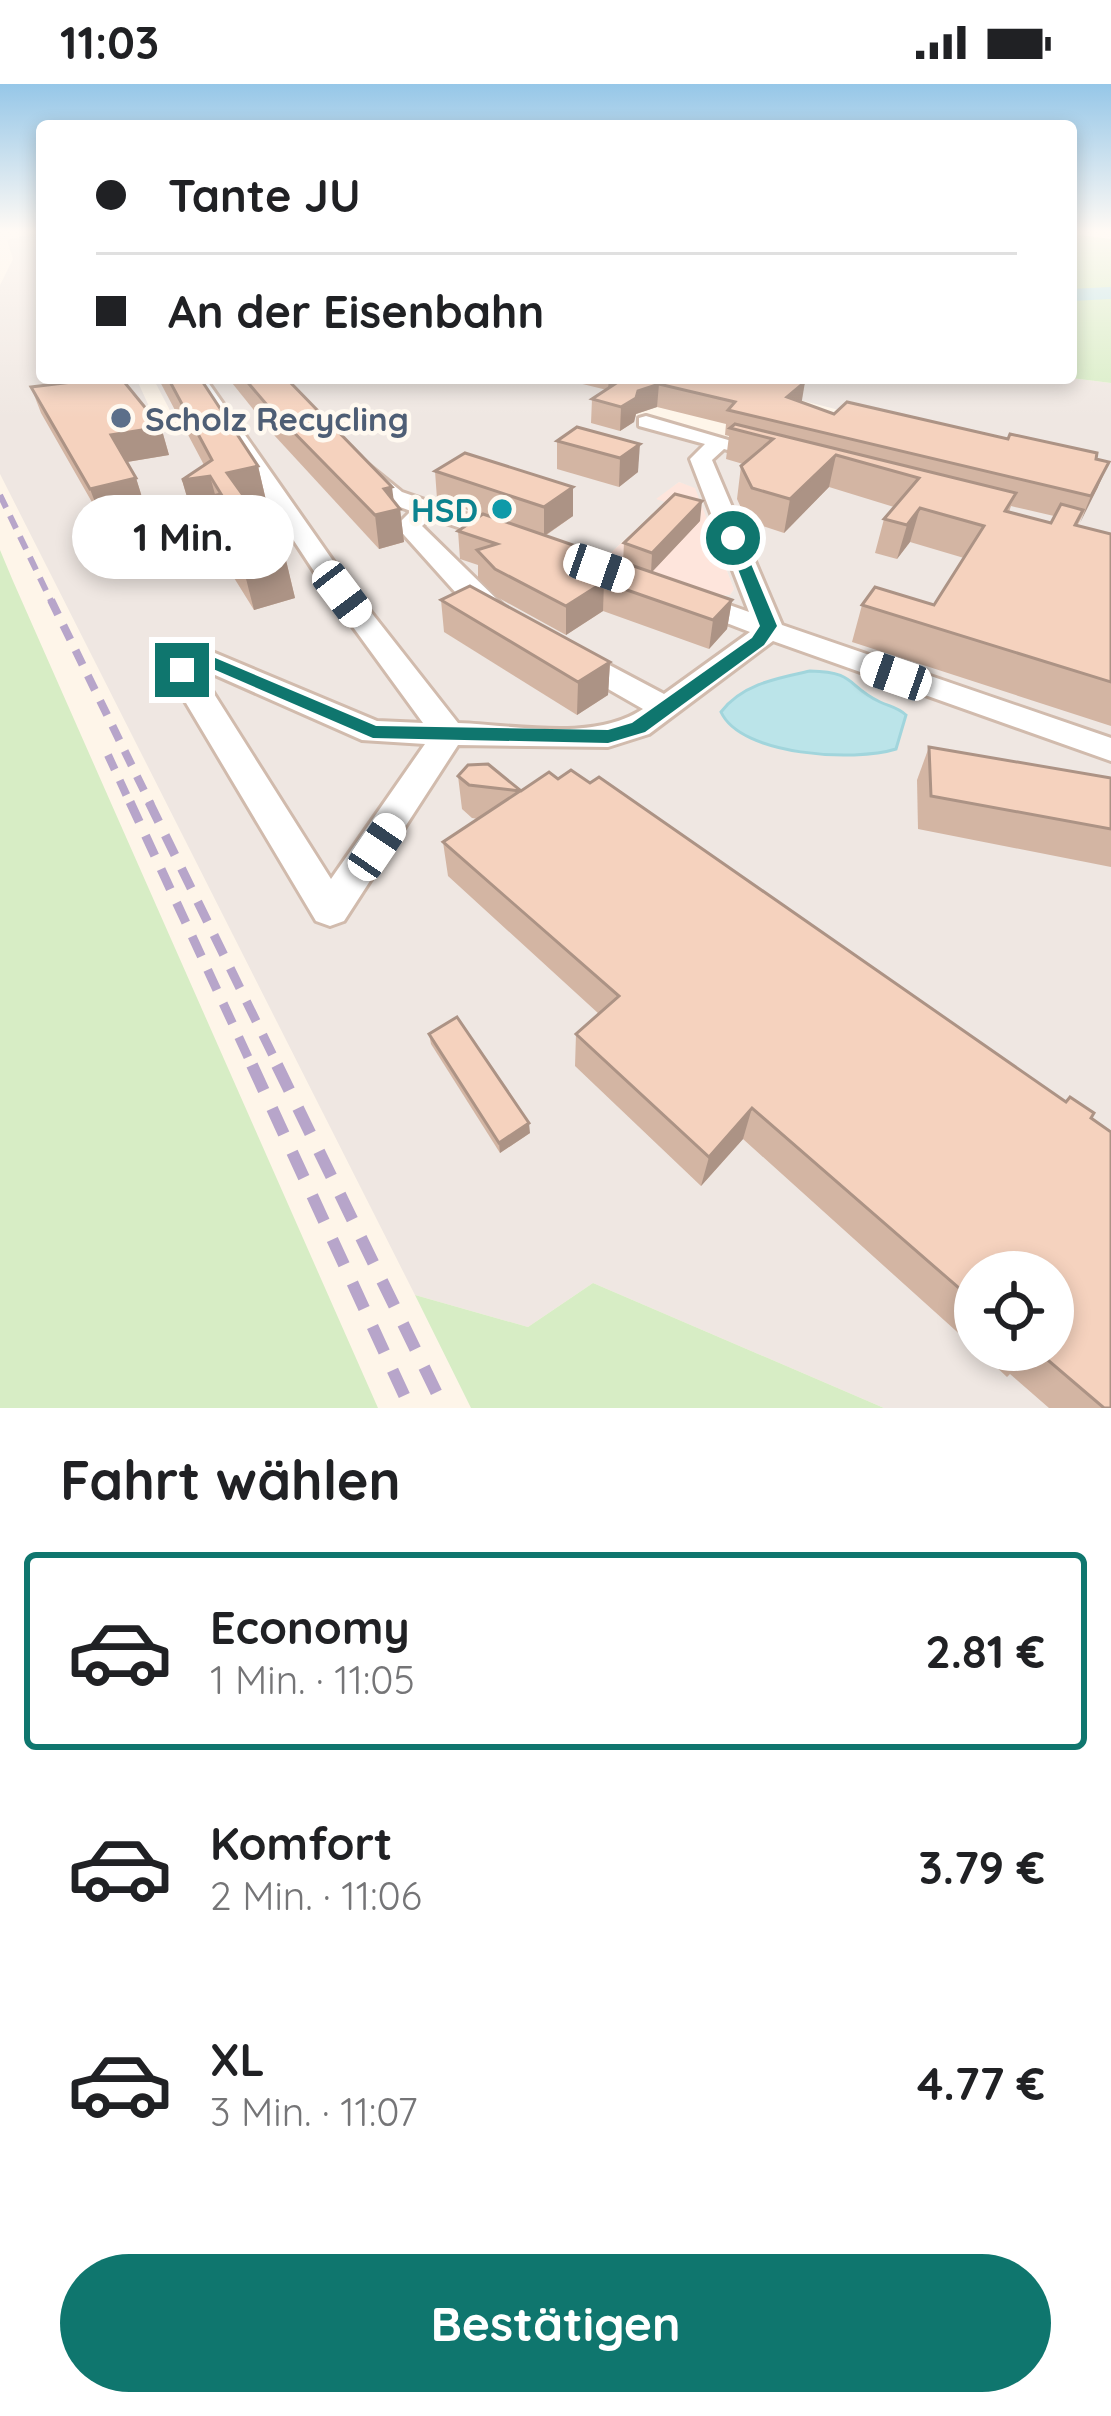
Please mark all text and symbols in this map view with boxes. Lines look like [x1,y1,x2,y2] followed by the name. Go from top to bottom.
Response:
[60,14,159,70] text: 11:03
[168,167,361,223] text: Tante JU
[168,283,544,339] text: An der Eisenbahn
[145,398,409,439] place label: Scholz Recycling
[108,405,134,431] marker: Scholz Recycling
[411,489,478,530] place label: HSD
[71,496,293,580] callout: 1 Min.
[489,496,515,522] marker: HSD
[706,511,760,565] route start
[133,512,233,561] text: 1 Min.
[559,539,639,597] car
[306,554,378,634] car
[155,643,209,697] route end
[856,647,936,705] car
[342,807,412,887] car
[954,1251,1074,1371] map controls
[954,1251,1074,1371] button: locate
[60,1446,401,1514] text: Fahrt wählen
[66,1597,174,1705] icon: car
[210,1599,410,1655] text: Economy
[925,1623,1045,1679] text: 2.81 €
[210,1655,415,1704] text: 1 Min. · 11:05
[66,1813,174,1921] icon: car
[210,1815,392,1871] text: Komfort
[919,1839,1045,1895] text: 3.79 €
[210,1871,422,1920] text: 2 Min. · 11:06
[66,2029,174,2137] icon: car
[210,2031,265,2087] text: XL
[917,2055,1045,2111] text: 4.77 €
[210,2087,417,2136] text: 3 Min. · 11:07
[60,2254,1051,2392] button: Bestätigen

